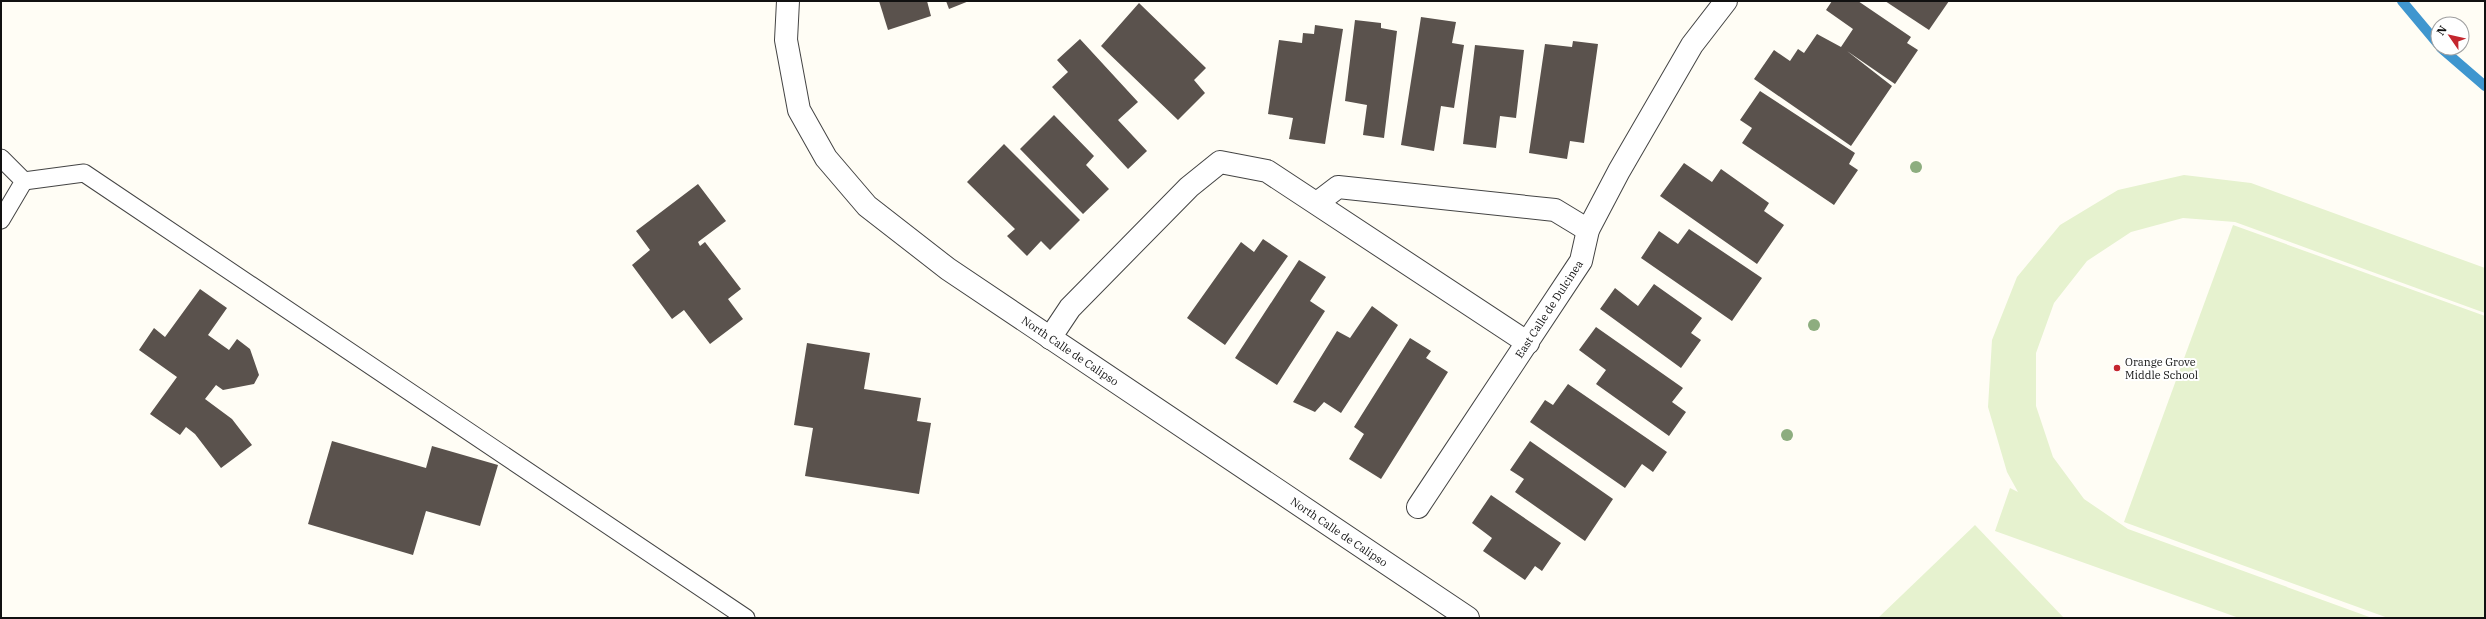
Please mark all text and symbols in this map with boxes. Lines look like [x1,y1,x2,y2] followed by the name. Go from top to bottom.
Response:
[2430,16,2470,56] north arrow
[2433,23,2450,38] text: N
[1512,257,1586,361] street label: East Calle de Dulcinea
[1019,313,1121,389] street label: North Calle de Calipso
[2125,355,2198,382] place label: Orange Grove Middle School
[2112,363,2122,373] marker: Orange Grove Middle School
[1288,494,1390,570] street label: North Calle de Calipso

